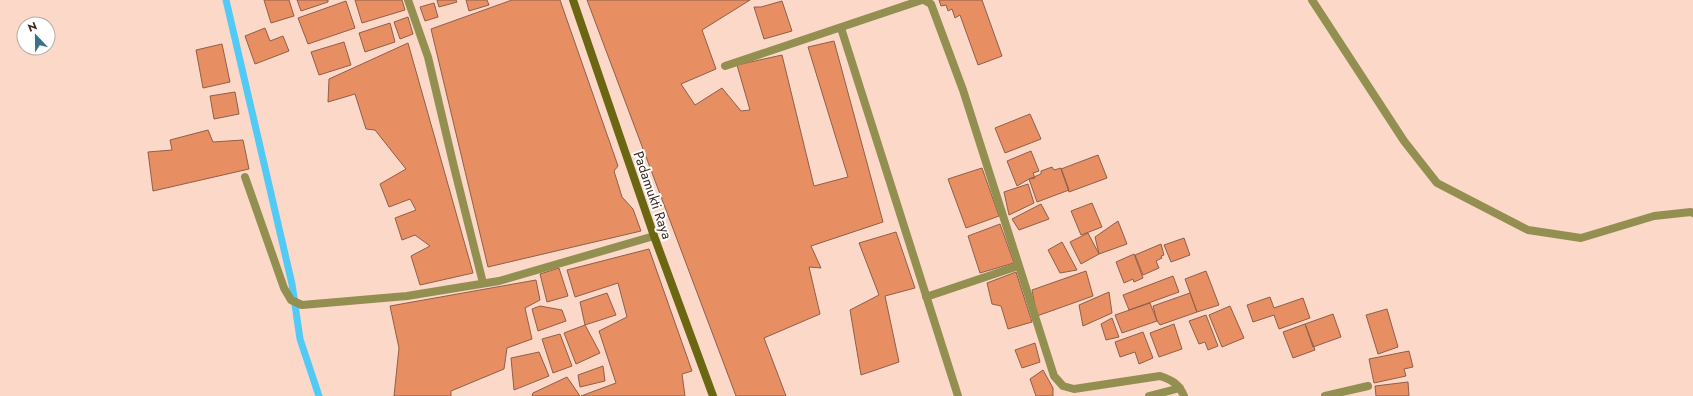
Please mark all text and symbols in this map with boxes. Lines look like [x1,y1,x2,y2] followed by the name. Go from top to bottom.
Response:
[16,16,56,56] north arrow
[25,18,39,36] text: N
[629,148,677,242] street label: Padamukti Raya

